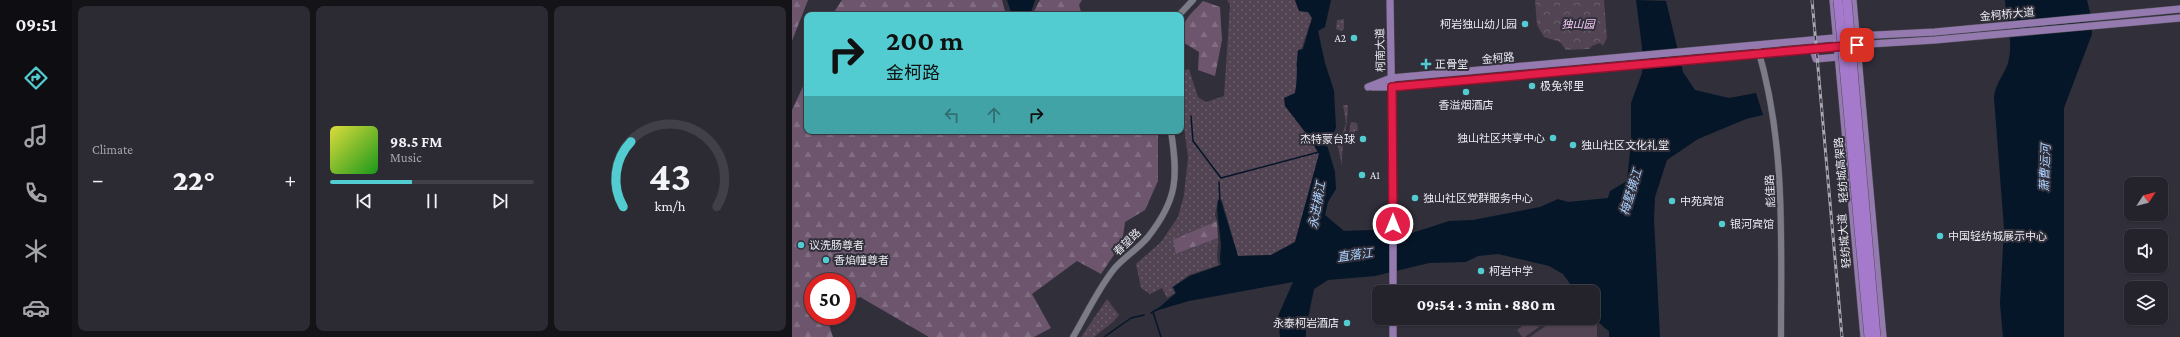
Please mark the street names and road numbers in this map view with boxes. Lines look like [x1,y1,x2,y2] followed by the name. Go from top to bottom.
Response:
[1979,6,2035,22] street label: 金柯桥大道
[1374,28,1386,72] street label: 柯南大道
[1481,51,1515,65] street label: 金柯路
[1832,137,1850,203] street label: 轻纺城高架路
[1763,174,1777,208] street label: 彪佳路
[1836,213,1852,269] street label: 轻纺城大道
[1111,226,1143,258] street label: 春望路

